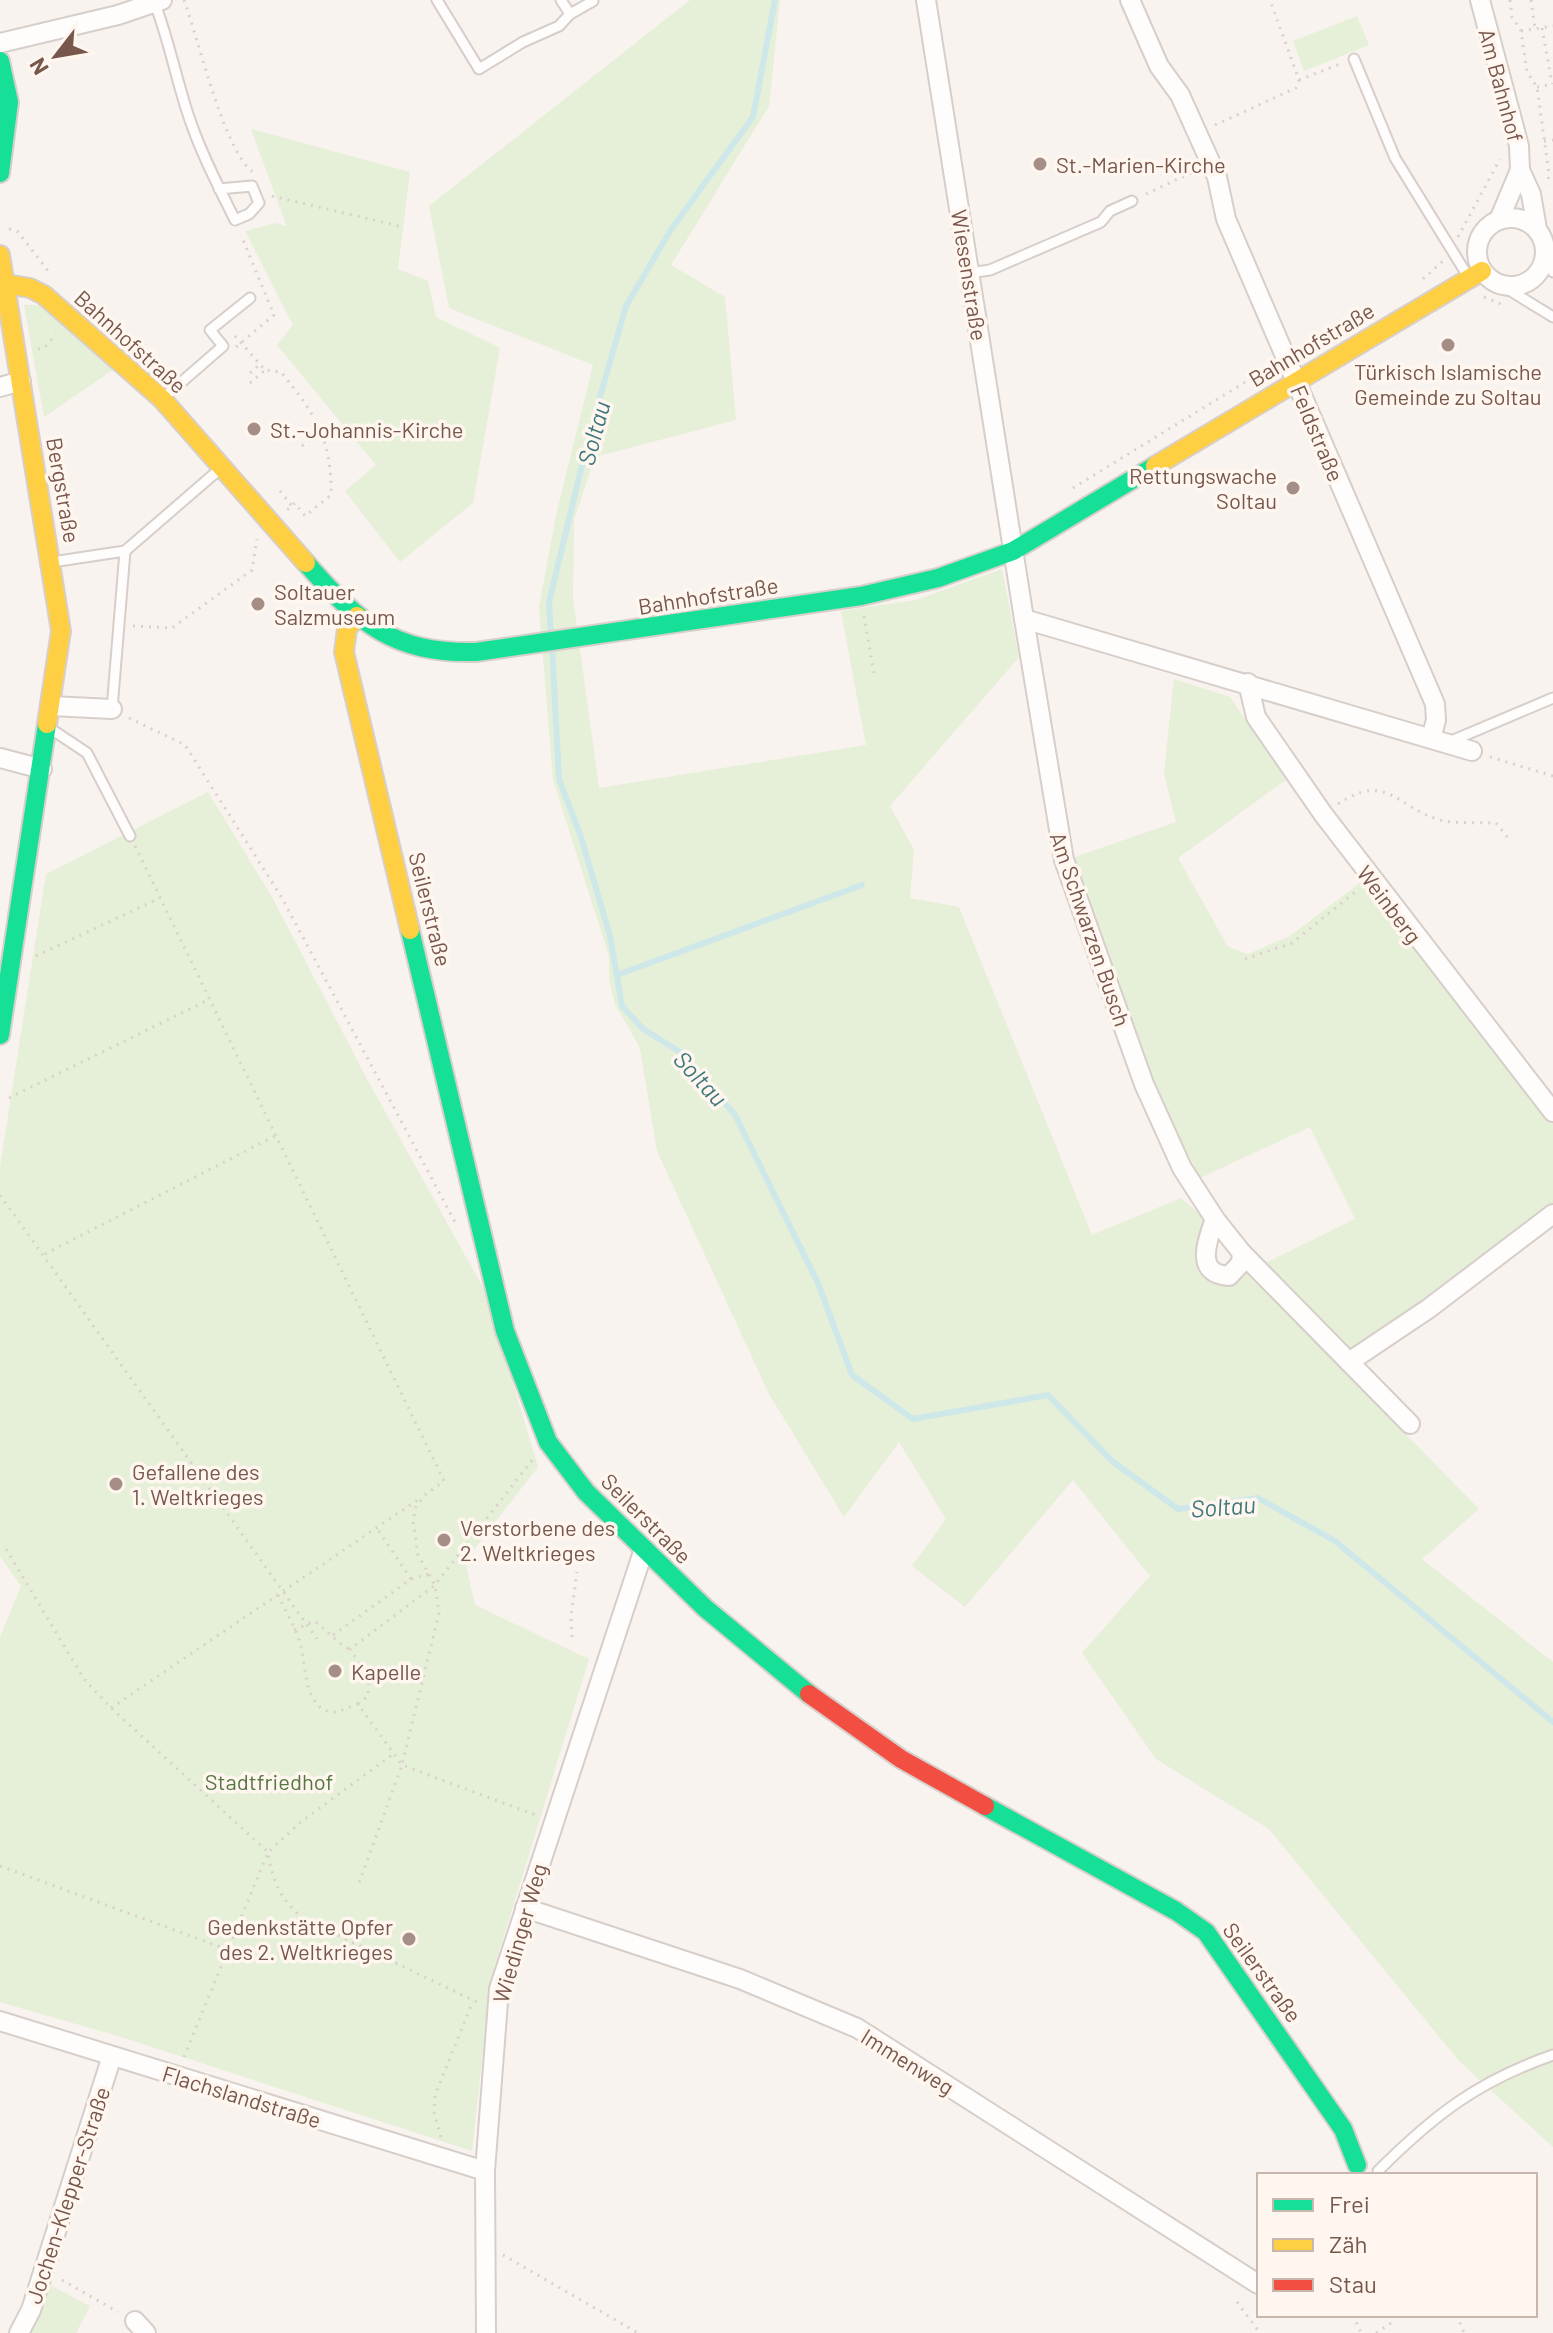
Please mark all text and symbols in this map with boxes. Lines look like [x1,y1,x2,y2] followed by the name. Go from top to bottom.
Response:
[16,16,96,96] north arrow
[1474,26,1530,144] street label: Am Bahnhof
[23,54,53,80] text: N
[1056,151,1226,177] place label: St.-Marien-Kirche
[1031,155,1049,173] marker: St.-Marien-Kirche
[947,208,993,342] street label: Wiesenstraße
[70,284,192,398] street label: Bahnhofstraße
[1244,296,1378,392] street label: Bahnhofstraße
[1439,336,1457,354] marker: Türkisch Islamische Gemeinde zu Soltau
[1354,358,1542,409] place label: Türkisch Islamische Gemeinde zu Soltau
[1286,381,1350,485] street label: Feldstraße
[571,398,615,468] water label: Soltau
[270,416,463,442] place label: St.-Johannis-Kirche
[245,420,263,438] marker: St.-Johannis-Kirche
[42,435,86,545] street label: Bergstraße
[1129,462,1277,513] place label: Rettungswache Soltau
[1284,479,1302,497] marker: Rettungswache Soltau
[636,571,780,619] street label: Bahnhofstraße
[274,578,395,629] place label: Soltauer Salzmuseum
[249,595,267,613] marker: Soltauer Salzmuseum
[1046,828,1136,1030] street label: Am Schwarzen Busch
[404,849,458,969] street label: Seilerstraße
[1352,860,1428,948] street label: Weinberg
[668,1044,734,1112] water label: Soltau
[132,1458,264,1509] place label: Gefallene des 1. Weltkrieges
[597,1468,697,1568] street label: Seilerstraße
[107,1475,125,1493] marker: Gefallene des 1. Weltkrieges
[1189,1489,1257,1523] water label: Soltau
[460,1514,615,1565] place label: Verstorbene des 2. Weltkrieges
[435,1531,453,1549] marker: Verstorbene des 2. Weltkrieges
[351,1658,421,1684] place label: Kapelle
[326,1662,344,1680] marker: Kapelle
[205,1768,333,1794] park label: Stadtfriedhof
[487,1860,551,2006] street label: Wiedinger Weg
[207,1913,393,1964] place label: Gedenkstätte Opfer des 2. Weltkrieges
[1218,1917,1308,2027] street label: Seilerstraße
[400,1930,418,1948] marker: Gedenkstätte Opfer des 2. Weltkrieges
[857,2022,959,2100] street label: Immenweg
[160,2060,324,2132] street label: Flachslandstraße
[20,2083,114,2307] street label: Jochen-Klepper-Straße
[1257,2173,1537,2317] legend
[1329,2189,1370,2218] text: Frei
[1329,2229,1367,2258] text: Zäh
[1329,2269,1377,2298] text: Stau

